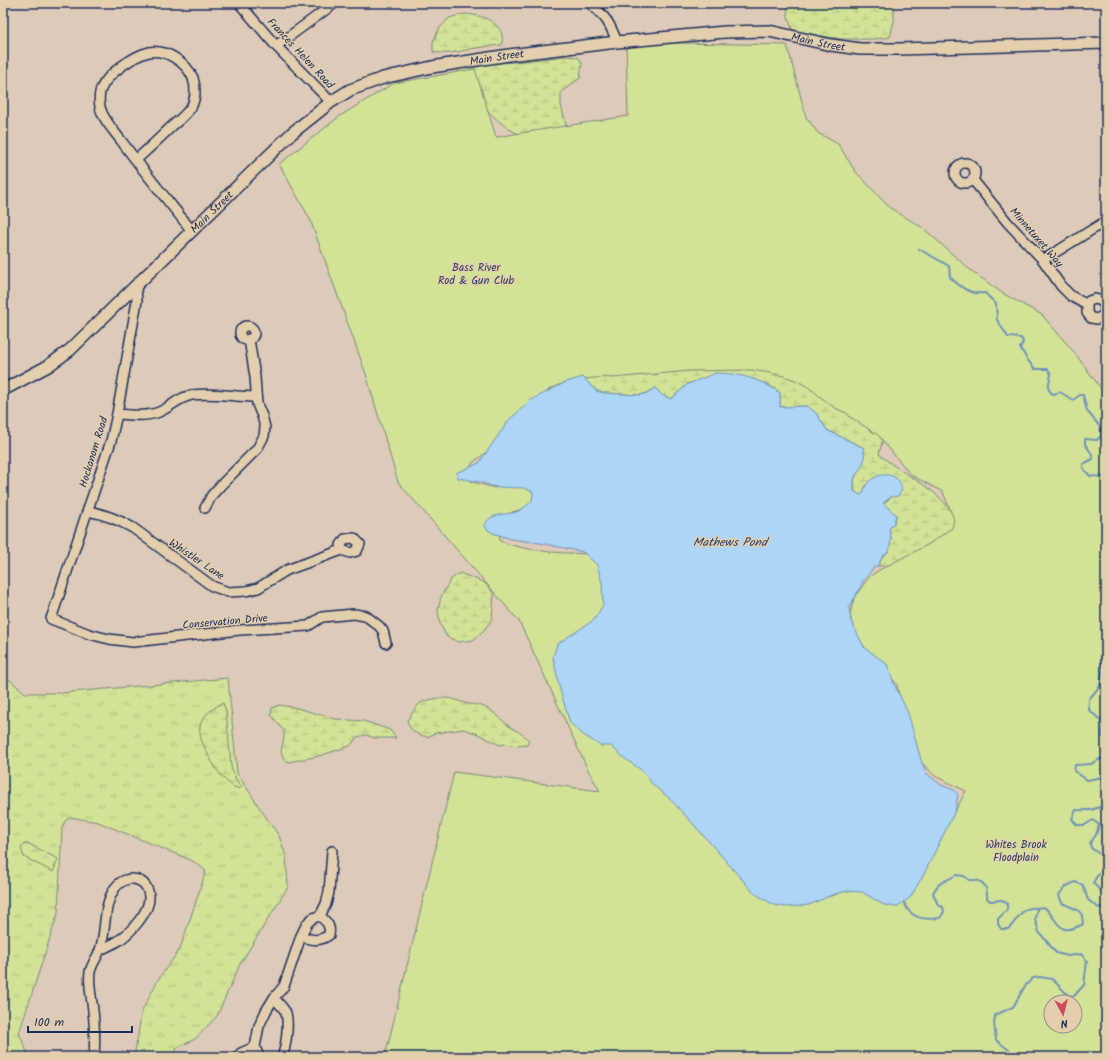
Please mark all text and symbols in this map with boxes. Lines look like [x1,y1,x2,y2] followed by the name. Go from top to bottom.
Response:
[262,14,338,94] street label: Frances Helen Road
[789,28,847,57] street label: Main Street
[469,45,526,71] street label: Main Street
[186,186,239,238] street label: Main Street
[1005,204,1068,272] street label: Minnetuxet Way
[438,259,514,290] park label: Bass River Rod & Gun Club
[75,414,113,490] street label: Hockanom Road
[693,533,770,552] water label: Mathews Pond
[165,535,228,585] street label: Whistler Lane
[182,609,269,635] street label: Conservation Drive
[985,836,1047,867] park label: Whites Brook Floodplain
[1043,994,1083,1034] north arrow
[28,1008,132,1034] scale bar
[34,1013,65,1032] text: 100 m
[1060,1014,1069,1032] text: N

